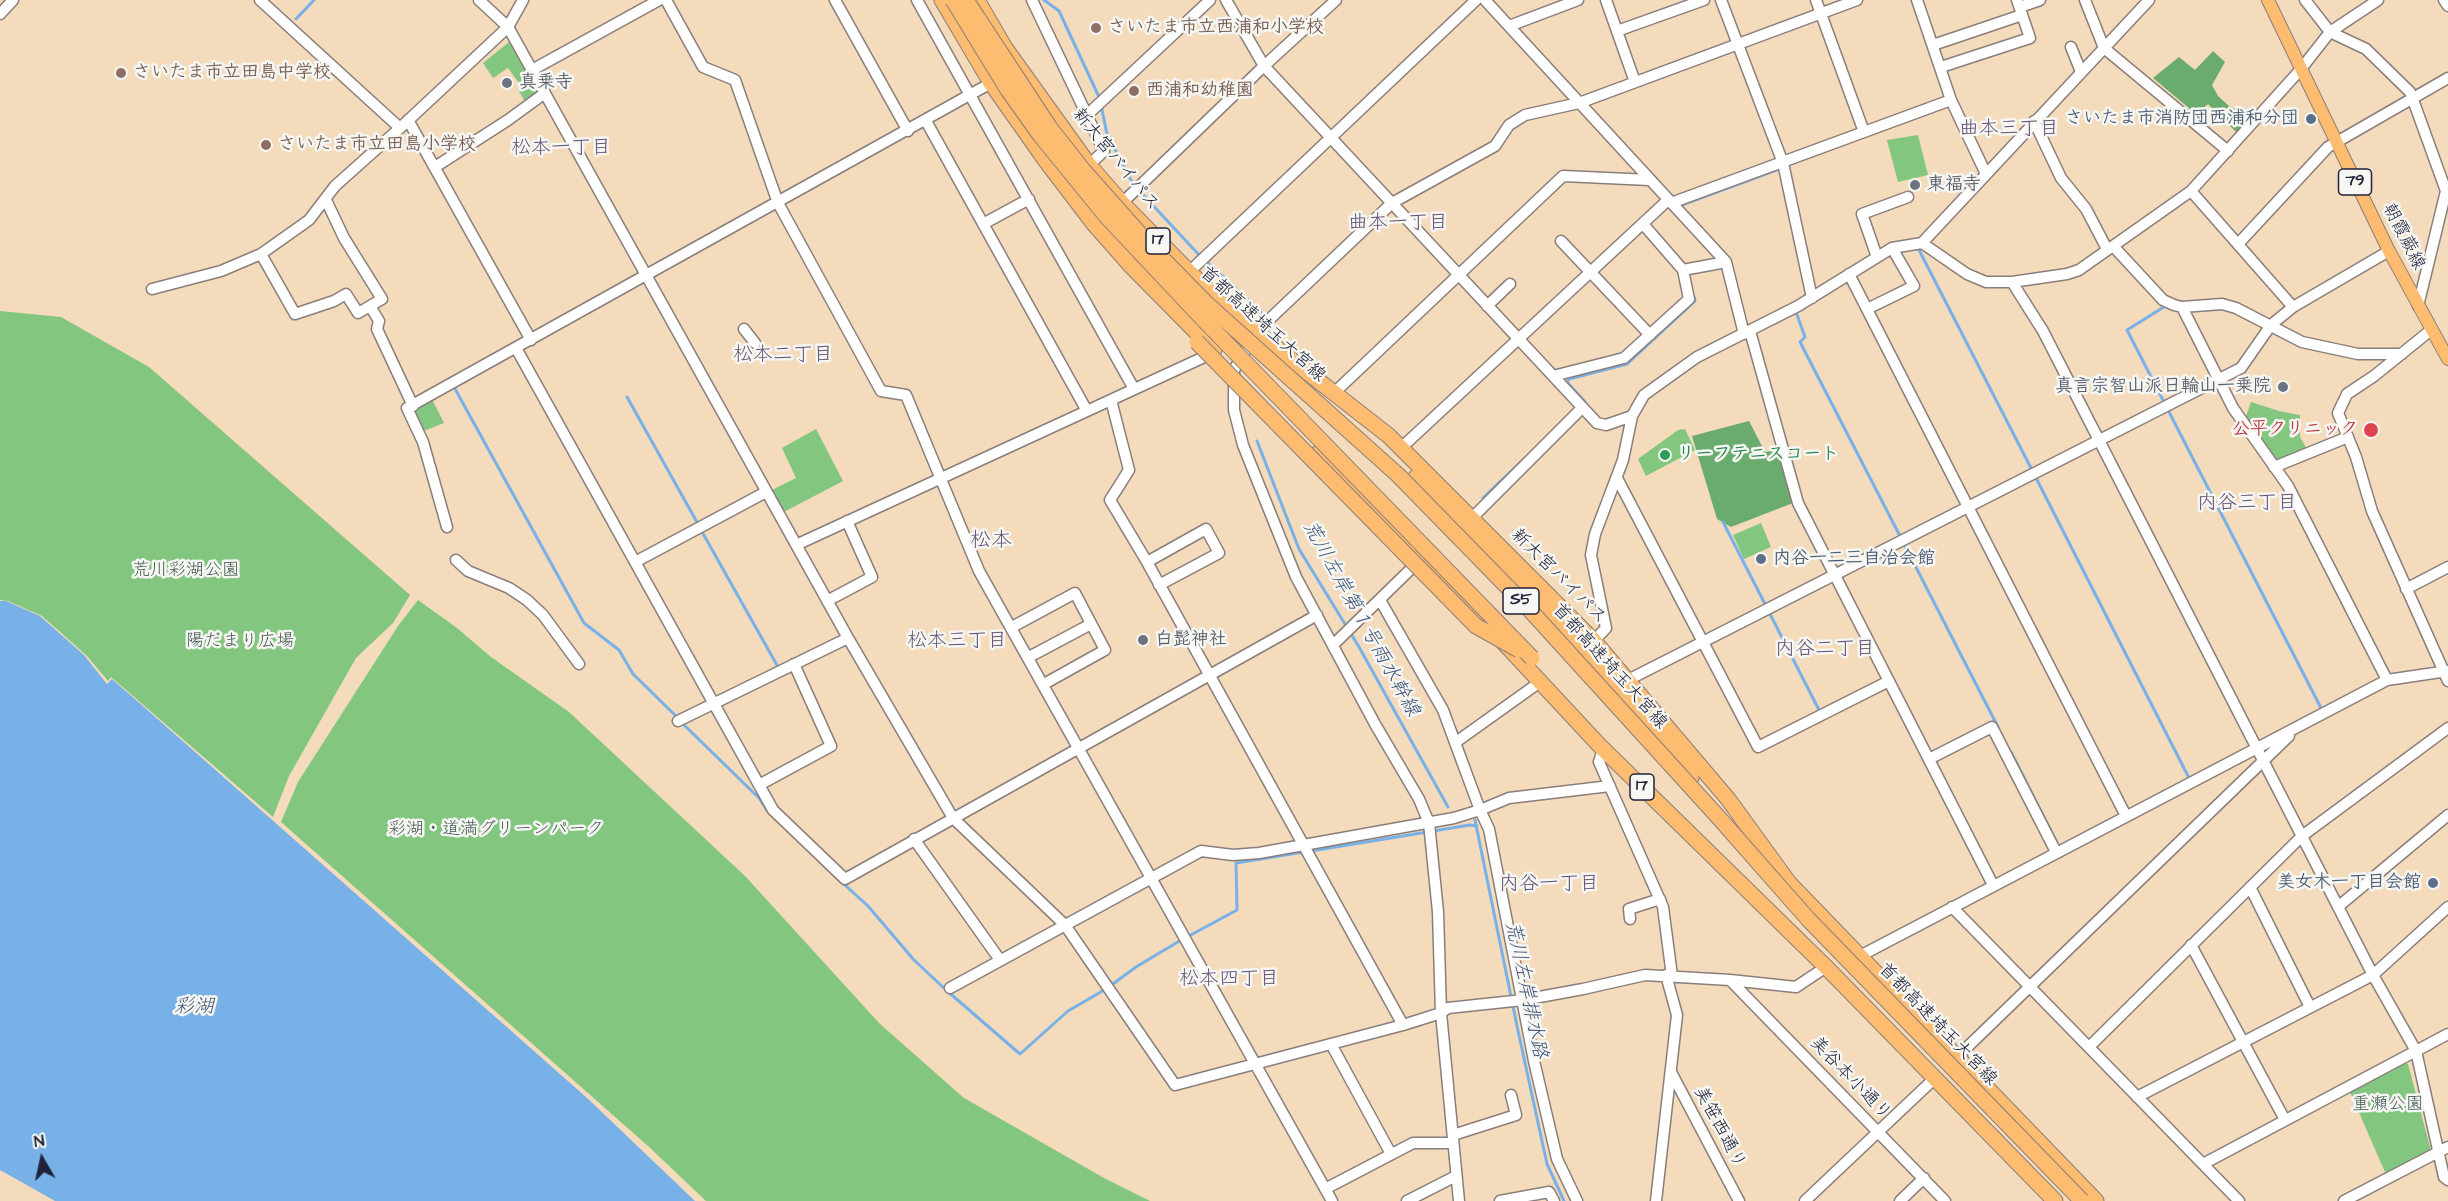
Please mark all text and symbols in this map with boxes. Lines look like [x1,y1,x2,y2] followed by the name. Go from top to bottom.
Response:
[1108,17,1324,39] place label: さいたま市立西浦和小学校
[1089,21,1103,35] marker: さいたま市立西浦和小学校
[133,62,331,84] place label: さいたま市立田島中学校
[114,66,128,80] marker: さいたま市立田島中学校
[519,72,573,94] place label: 真乗寺
[500,76,514,90] marker: 真乗寺
[1146,80,1254,102] place label: 西浦和幼稚園
[1127,84,1141,98] marker: 西浦和幼稚園
[1067,104,1163,216] street label: 新大宮バイパス
[2065,108,2299,130] place label: さいたま市消防団西浦和分団
[2304,112,2318,126] marker: さいたま市消防団西浦和分団
[1959,118,2059,142] district label: 曲本三丁目
[278,134,476,156] place label: さいたま市立田島小学校
[511,137,611,161] district label: 松本一丁目
[259,138,273,152] marker: さいたま市立田島小学校
[2338,169,2372,195] road number: 79
[1927,174,1981,196] place label: 東福寺
[1908,178,1922,192] marker: 東福寺
[2377,200,2429,274] street label: 朝霞蕨線
[1348,212,1448,236] district label: 曲本一丁目
[1146,228,1170,254] road number: 17
[1195,263,1329,387] street label: 首都高速埼玉大宮線
[733,344,833,368] district label: 松本二丁目
[2055,376,2271,398] place label: 真言宗智山派日輪山一乗院
[2276,380,2290,394] marker: 真言宗智山派日輪山一乗院
[2232,419,2358,441] place label: 公平クリニック
[2362,421,2380,439] marker: 公平クリニック
[1677,444,1839,466] place label: リーフテニスコート
[1658,448,1672,462] marker: リーフテニスコート
[2197,492,2297,516] district label: 内谷三丁目
[1296,517,1424,721] water label: 荒川左岸第１号雨水幹線
[1506,525,1610,629] street label: 新大宮バイパス
[970,529,1012,555] district label: 松本
[1773,548,1935,570] place label: 内谷一二三自治会館
[1754,552,1768,566] marker: 内谷一二三自治会館
[132,560,240,582] park label: 荒川彩湖公園
[1503,588,1539,614] road number: S5
[1547,600,1671,734] street label: 首都高速埼玉大宮線
[1155,629,1227,651] place label: 白髭神社
[907,630,1007,654] district label: 松本三丁目
[186,631,294,653] park label: 陽だまり広場
[1136,633,1150,647] marker: 白髭神社
[1775,638,1875,662] district label: 内谷二丁目
[1630,774,1654,800] road number: 17
[388,819,604,841] park label: 彩湖・道満グリーンパーク
[2277,872,2421,894] place label: 美女木一丁目会館
[1499,873,1599,897] district label: 内谷一丁目
[2426,876,2440,890] marker: 美女木一丁目会館
[1499,919,1551,1061] water label: 荒川左岸排水路
[1873,959,2001,1091] street label: 首都高速埼玉大宮線
[1179,968,1279,992] district label: 松本四丁目
[174,996,214,1020] water label: 彩湖
[1805,1033,1895,1125] street label: 美谷本小通り
[1688,1083,1750,1173] street label: 美笹西通り
[2352,1094,2424,1116] park label: 重瀬公園
[12,1129,72,1189] north arrow
[33,1130,46,1153] text: N

